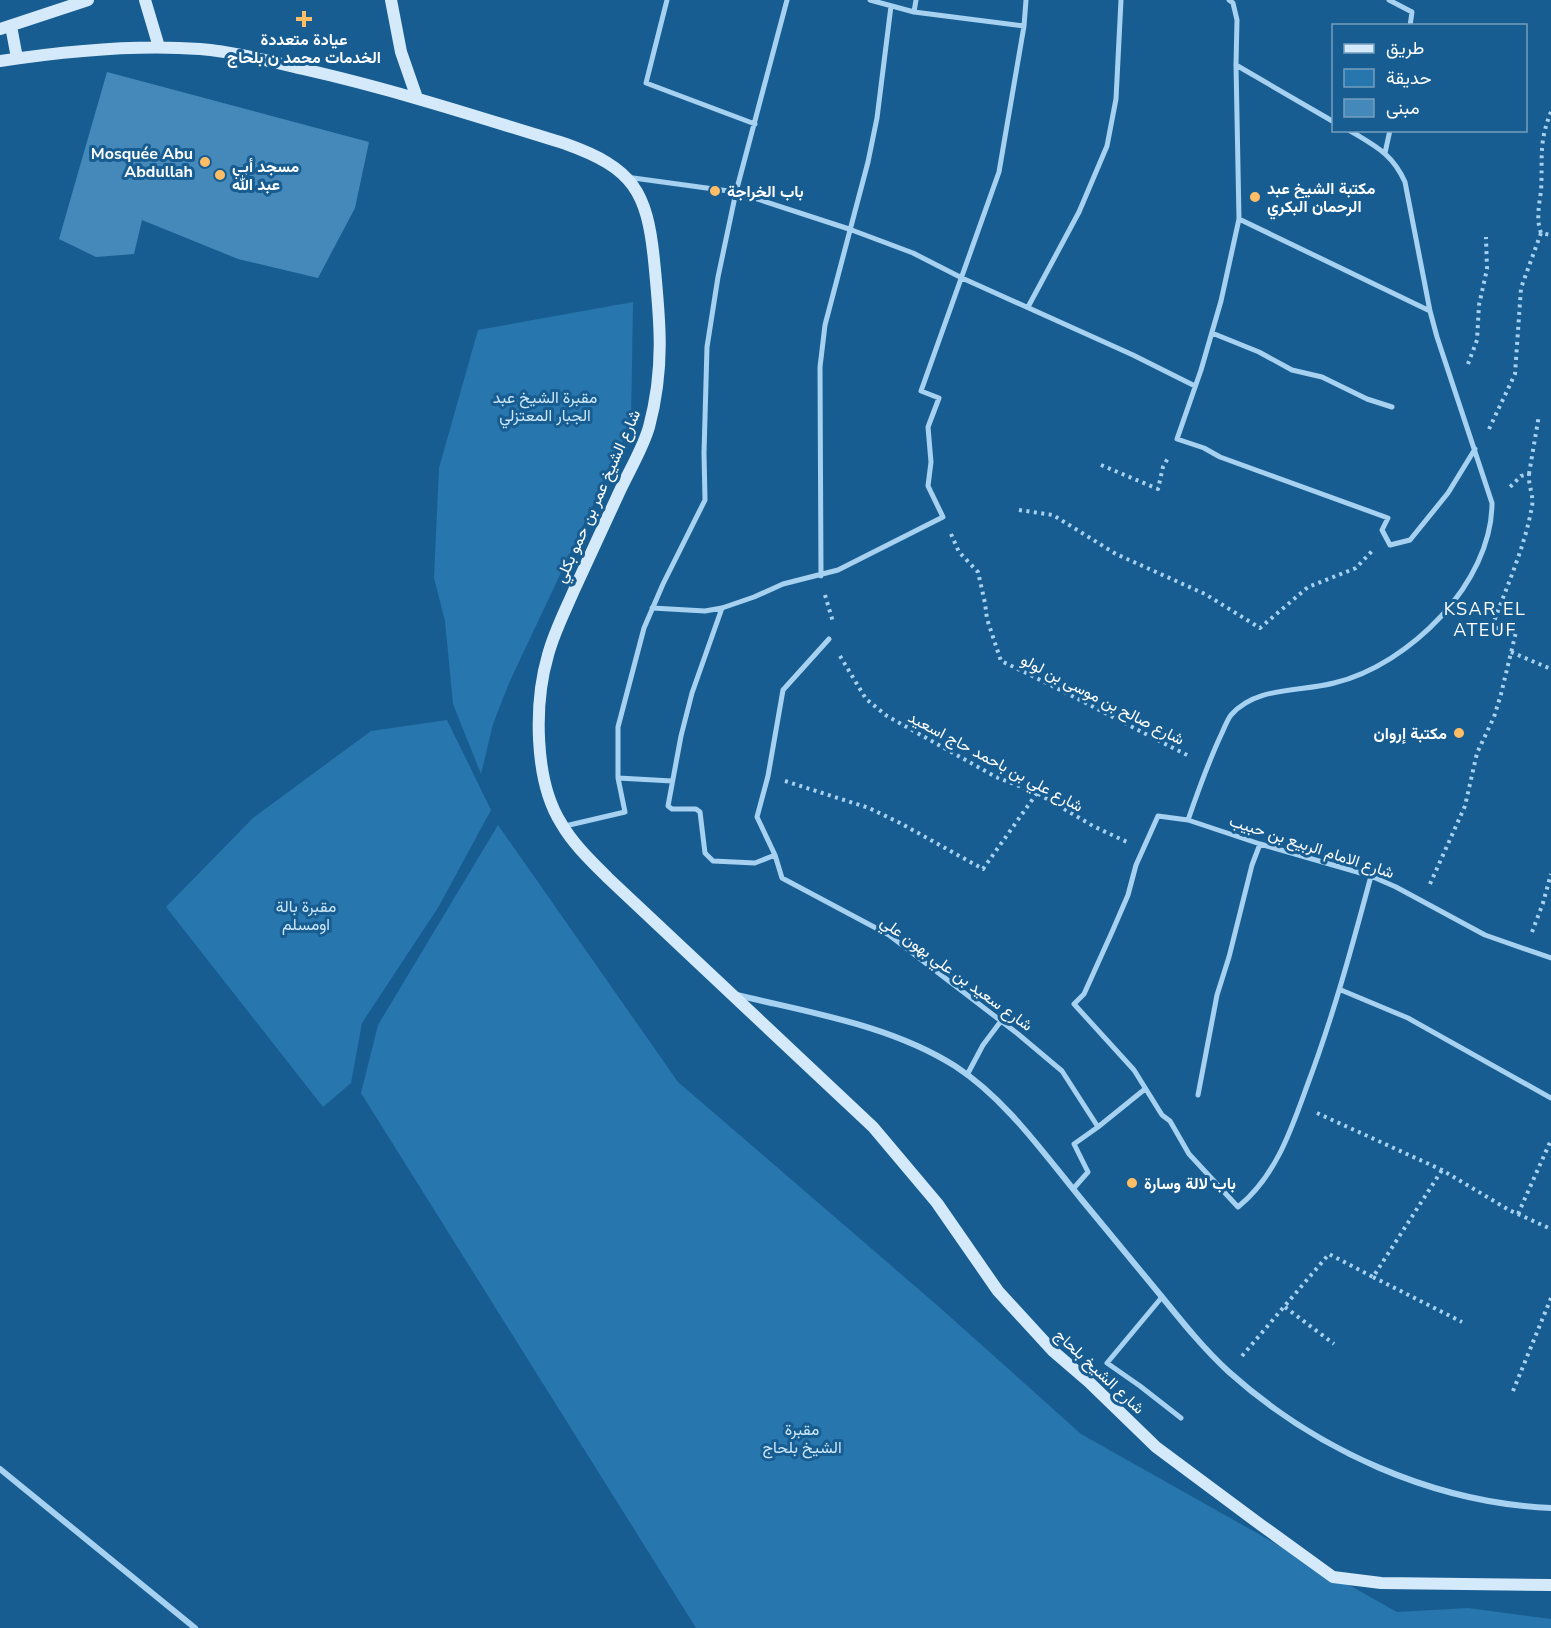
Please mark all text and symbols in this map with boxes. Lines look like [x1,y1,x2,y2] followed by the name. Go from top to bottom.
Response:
[295,10,313,28] marker: عيادة متعددة الخدمات محمد ن بلحاج
[1332,24,1527,132] legend
[227,29,381,69] place label: عيادة متعددة الخدمات محمد ن بلحاج
[1386,36,1424,60] text: طريق
[1386,66,1432,90] text: حديقة
[1386,96,1420,120] text: مبنى
[91,143,193,183] place label: Mosquée Abu Abdullah
[198,155,212,169] marker: Mosquée Abu Abdullah
[232,156,299,196] place label: مسجد أبي عبد الله
[213,168,227,182] marker: مسجد أبي عبد الله
[1267,178,1376,220] place label: مكتبة الشيخ عبد الرحمان البكري
[727,181,804,203] place label: باب الخراجة
[708,184,722,198] marker: باب الخراجة
[1248,190,1262,204] marker: مكتبة الشيخ عبد الرحمان البكري
[493,387,597,429] park label: مقبرة الشيخ عبد الجبار المعتزلي
[550,406,648,587] street label: شارع الشيخ عمر بن حمو بكلي
[1444,597,1526,642] district label: KSAR EL ATEUF
[1017,649,1188,751] street label: شارع صالح بن موسى بن لولو
[903,706,1087,819] street label: شارع علي بن باحمد حاج اسعيد
[1374,723,1447,745] place label: مكتبة إروان
[1452,726,1466,740] marker: مكتبة إروان
[1227,810,1397,884] street label: شارع الامام الربيع بن حبيب
[276,896,336,936] park label: مقبرة بالة اومسلم
[875,911,1037,1038] street label: شارع سعيد بن علي بهون علي
[1144,1173,1236,1195] place label: باب لالة وسارة
[1125,1176,1139,1190] marker: باب لالة وسارة
[1050,1324,1149,1419] street label: شارع الشيخ بلحاج
[762,1419,842,1459] park label: مقبرة الشيخ بلحاج

